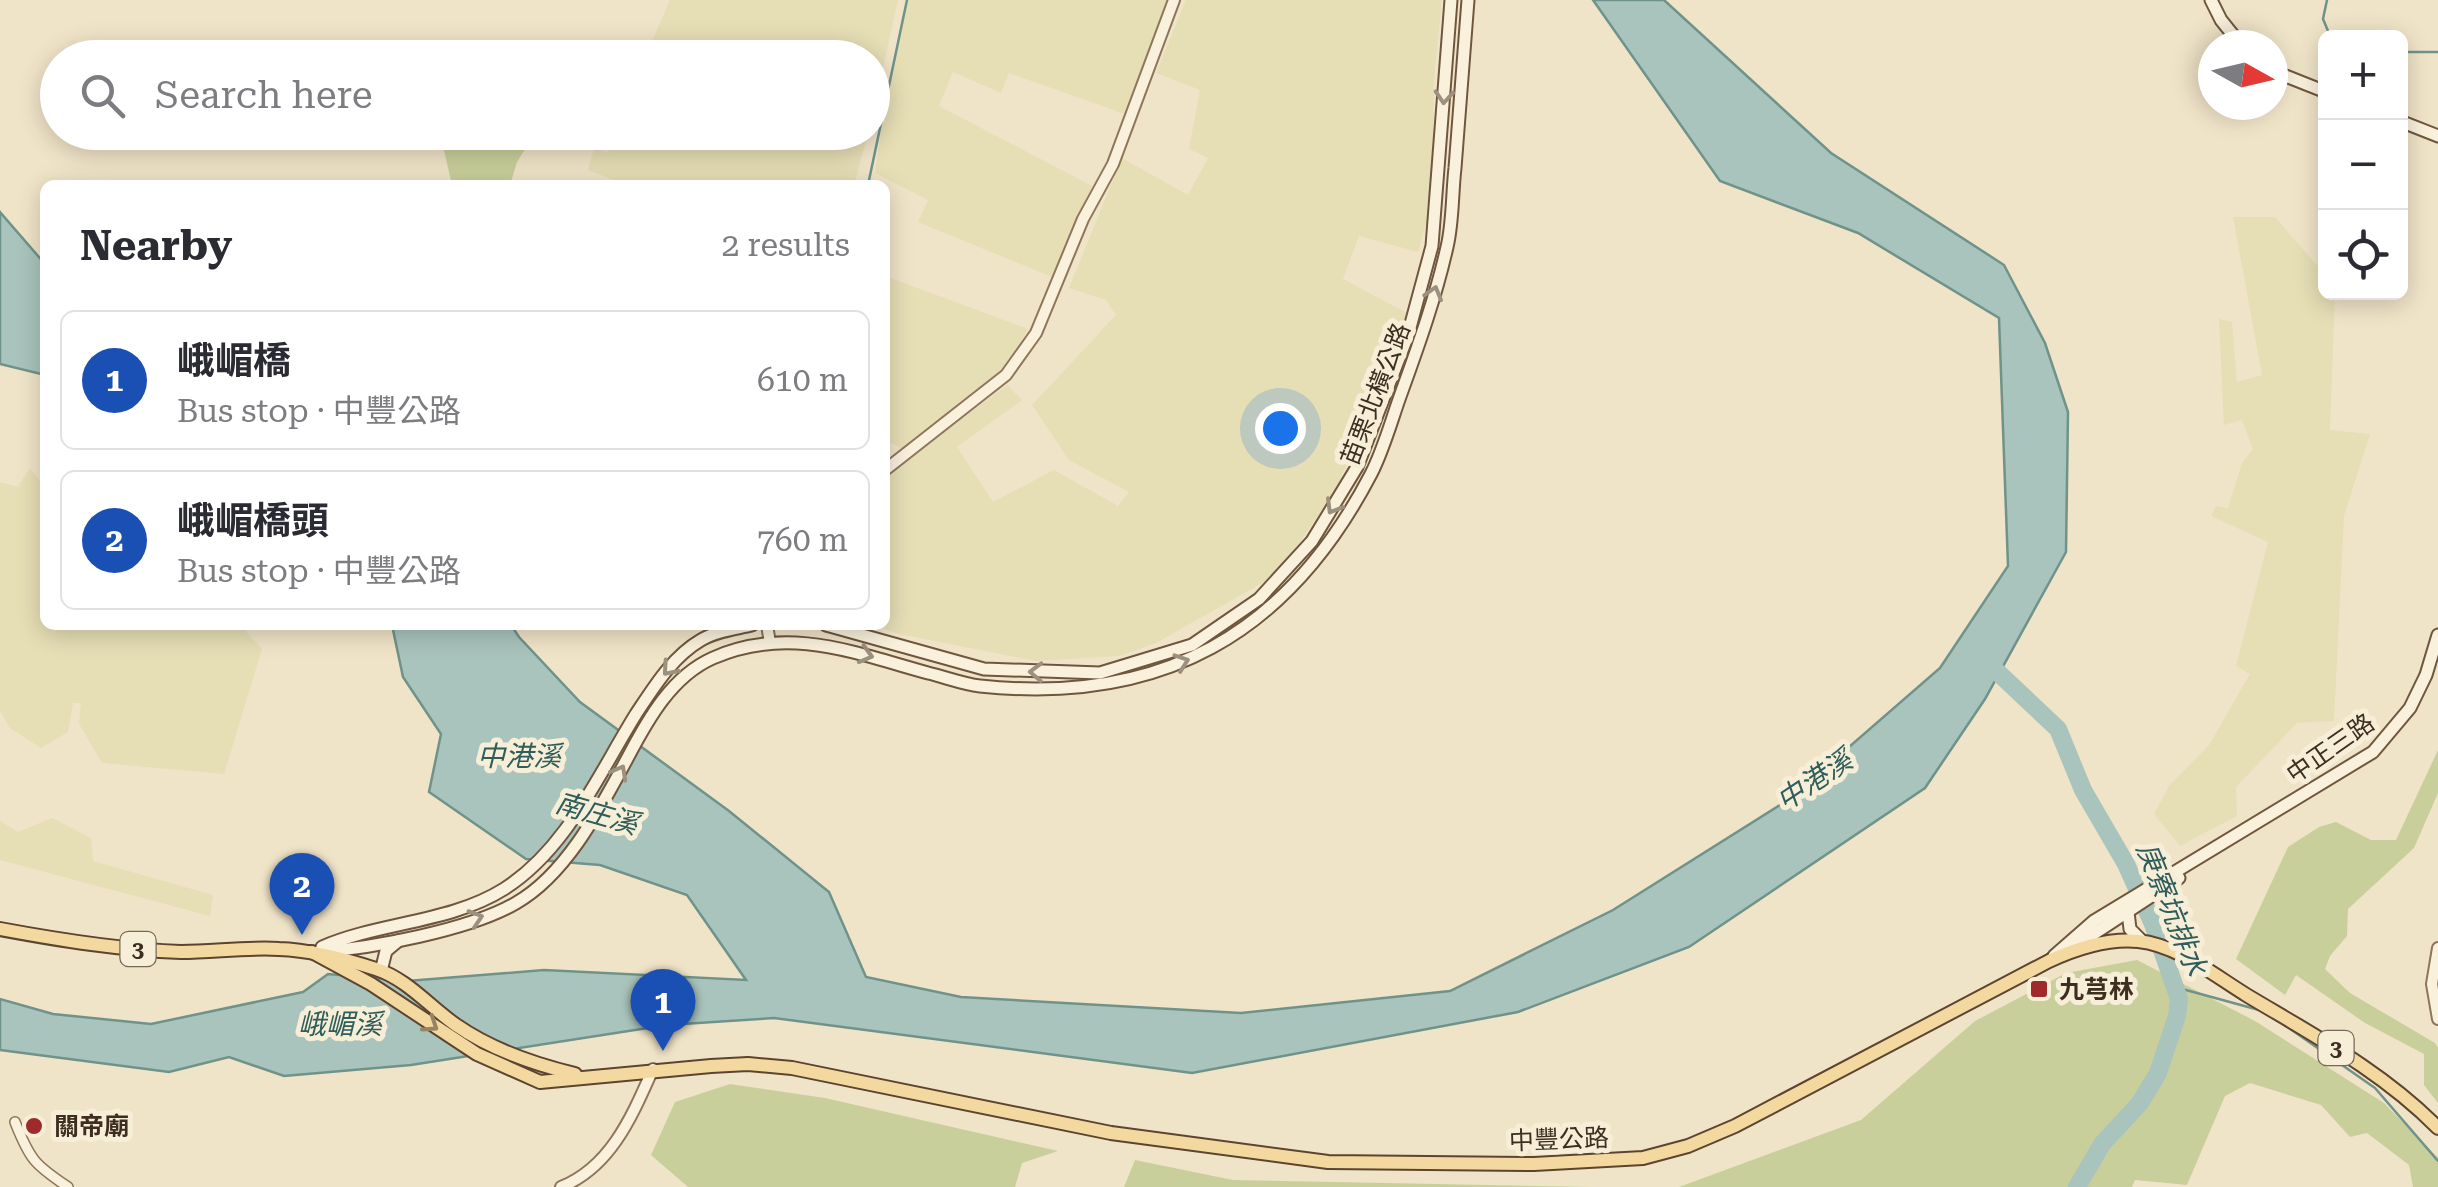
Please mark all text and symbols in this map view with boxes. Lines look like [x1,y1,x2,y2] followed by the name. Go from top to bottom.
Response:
[2198,30,2288,120] north arrow
[2318,30,2408,300] map controls
[2318,30,2408,120] button: +
[40,40,890,150] search box
[75,68,130,123] icon: search
[155,73,373,117] text: Search here
[1433,90,1455,106] one-way arrow
[2318,120,2408,210] button: −
[2318,210,2408,300] button: locate
[80,221,232,270] text: Nearby
[722,226,850,264] text: 2 results
[1423,285,1444,302] one-way arrow
[1335,319,1416,469] street label: 苗栗北橫公路
[177,339,291,383] text: 峨嵋橋
[106,361,123,399] text: 1
[757,361,848,399] text: 610 m
[177,392,461,430] text: Bus stop · 中豐公路
[1255,403,1306,454] your location
[1325,496,1345,514] one-way arrow
[177,499,329,543] text: 峨嵋橋頭
[106,521,123,559] text: 2
[757,521,848,559] text: 760 m
[177,552,461,590] text: Bus stop · 中豐公路
[856,643,873,664] one-way arrow
[1173,654,1190,674] one-way arrow
[662,658,680,676] one-way arrow
[1027,662,1043,683] one-way arrow
[2281,708,2380,789] street label: 中正三路
[477,740,565,773] water label: 中港溪
[1770,741,1862,818] water label: 中港溪
[607,765,627,783] one-way arrow
[552,786,646,842] water label: 南庄溪
[2130,838,2214,982] water label: 庚寮坑排水
[270,852,334,935] pin: 2
[466,910,483,930] one-way arrow
[120,932,156,966] road number: 3
[630,968,696,1051] pin: 1
[2059,975,2134,1004] place label: 九芎林
[2028,978,2050,1000] marker: 九芎林
[298,1008,386,1041] water label: 峨嵋溪
[420,1013,439,1031] one-way arrow
[2318,1031,2354,1065] road number: 3
[54,1112,129,1141] place label: 關帝廟
[23,1115,45,1137] marker: 關帝廟
[1509,1123,1610,1156] street label: 中豐公路

